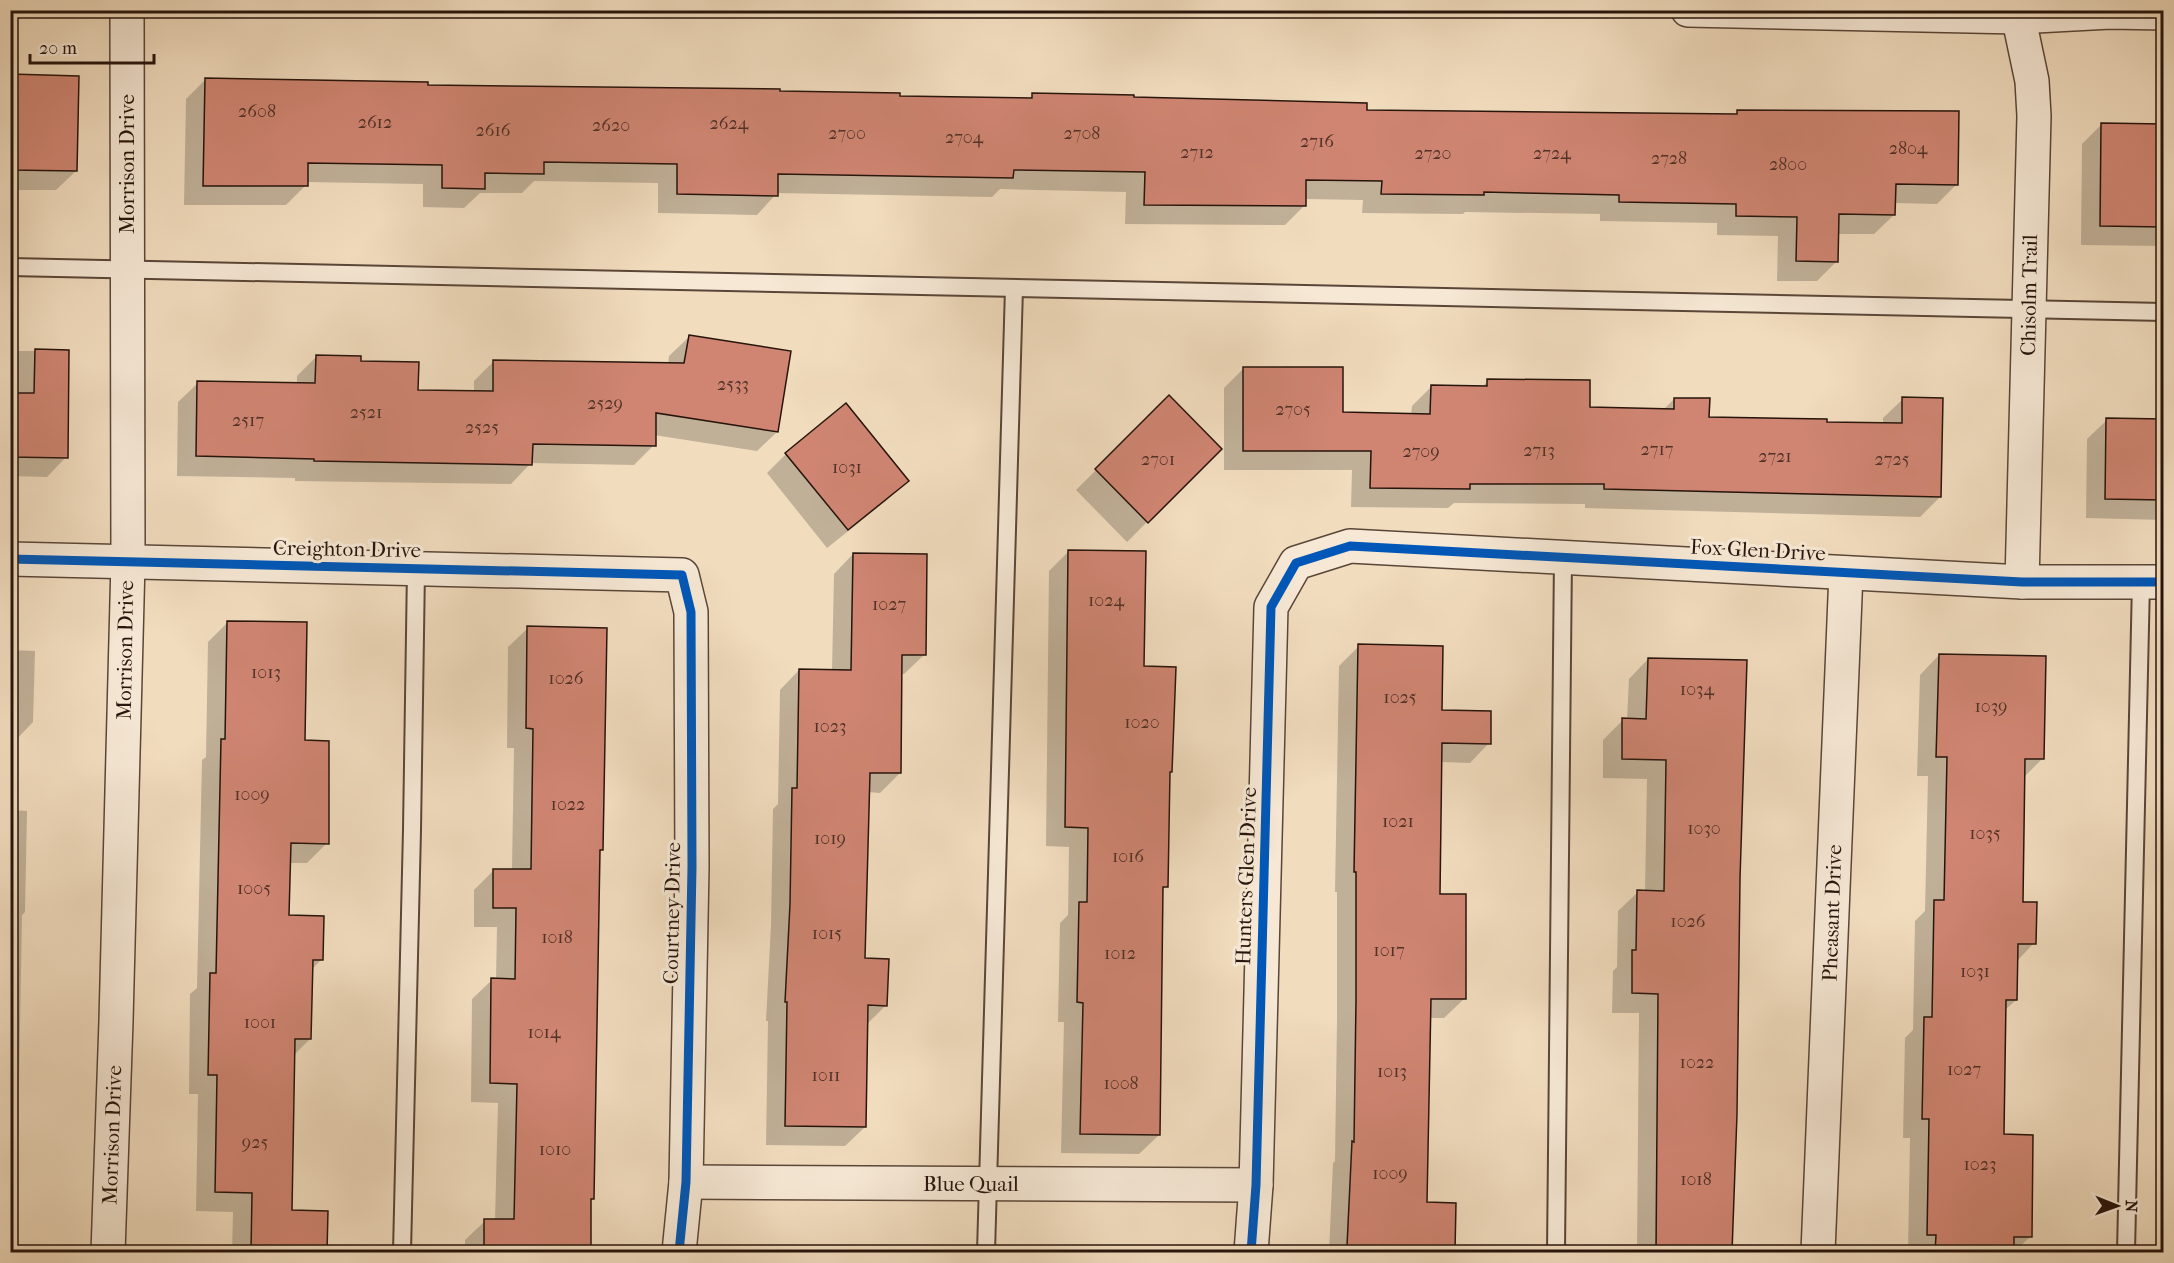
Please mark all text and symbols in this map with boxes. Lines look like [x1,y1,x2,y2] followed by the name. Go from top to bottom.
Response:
[30,27,154,65] scale bar
[39,38,77,59] text: 20 m
[115,94,139,234] street label: Morrison Drive
[238,101,276,122] house number: 2608
[358,112,392,133] house number: 2612
[710,113,749,134] house number: 2624
[592,115,630,136] house number: 2620
[476,120,511,141] house number: 2616
[828,123,866,144] house number: 2700
[1064,123,1100,144] house number: 2708
[945,127,983,148] house number: 2704
[1300,131,1334,152] house number: 2716
[1889,138,1928,159] house number: 2804
[1180,142,1214,163] house number: 2712
[1414,143,1452,164] house number: 2720
[1533,143,1571,164] house number: 2724
[1651,148,1687,169] house number: 2728
[1769,154,1807,175] house number: 2800
[2016,234,2042,356] street label: Chisolm Trail
[717,374,749,395] house number: 2533
[587,393,623,414] house number: 2529
[1275,399,1311,420] house number: 2705
[350,402,382,423] house number: 2521
[232,410,264,431] house number: 2517
[465,417,499,438] house number: 2525
[1640,439,1674,460] house number: 2717
[1523,440,1555,461] house number: 2713
[1402,441,1440,462] house number: 2709
[1758,446,1792,467] house number: 2721
[1141,449,1175,470] house number: 2701
[1875,449,1910,470] house number: 2725
[832,457,862,478] house number: 1031
[1690,534,1826,566] street label: Fox Glen Drive
[273,536,421,562] street label: Creighton Drive
[112,580,138,720] street label: Morrison Drive
[1088,590,1124,611] house number: 1024
[872,594,906,615] house number: 1027
[251,662,281,683] house number: 1013
[548,668,584,689] house number: 1026
[1680,679,1715,700] house number: 1034
[1383,687,1417,708] house number: 1025
[1974,696,2008,717] house number: 1039
[1124,712,1160,733] house number: 1020
[814,716,846,737] house number: 1023
[234,784,270,805] house number: 1009
[1231,786,1261,966] street label: Hunters Glen Drive
[551,794,585,815] house number: 1022
[1382,811,1414,832] house number: 1021
[1687,818,1721,839] house number: 1030
[1969,823,2001,844] house number: 1035
[814,828,846,849] house number: 1019
[659,842,685,984] street label: Courtney Drive
[1818,844,1846,982] street label: Pheasant Drive
[1112,846,1144,867] house number: 1016
[237,878,271,899] house number: 1005
[1670,911,1706,932] house number: 1026
[812,923,842,944] house number: 1015
[541,927,573,948] house number: 1018
[1373,940,1405,961] house number: 1017
[1104,943,1136,964] house number: 1012
[1960,961,1990,982] house number: 1031
[244,1012,276,1033] house number: 1001
[527,1022,561,1043] house number: 1014
[1680,1052,1714,1073] house number: 1022
[1947,1059,1981,1080] house number: 1027
[1377,1061,1407,1082] house number: 1013
[98,1065,126,1205] street label: Morrison Drive
[812,1065,841,1086] house number: 1011
[1103,1073,1139,1094] house number: 1008
[242,1132,268,1153] house number: 925
[539,1139,571,1160] house number: 1010
[1964,1154,1996,1175] house number: 1023
[1372,1163,1408,1184] house number: 1009
[1680,1169,1712,1190] house number: 1018
[923,1172,1019,1196] street label: Blue Quail
[2087,1176,2147,1236] north arrow
[2122,1200,2141,1213] text: N

